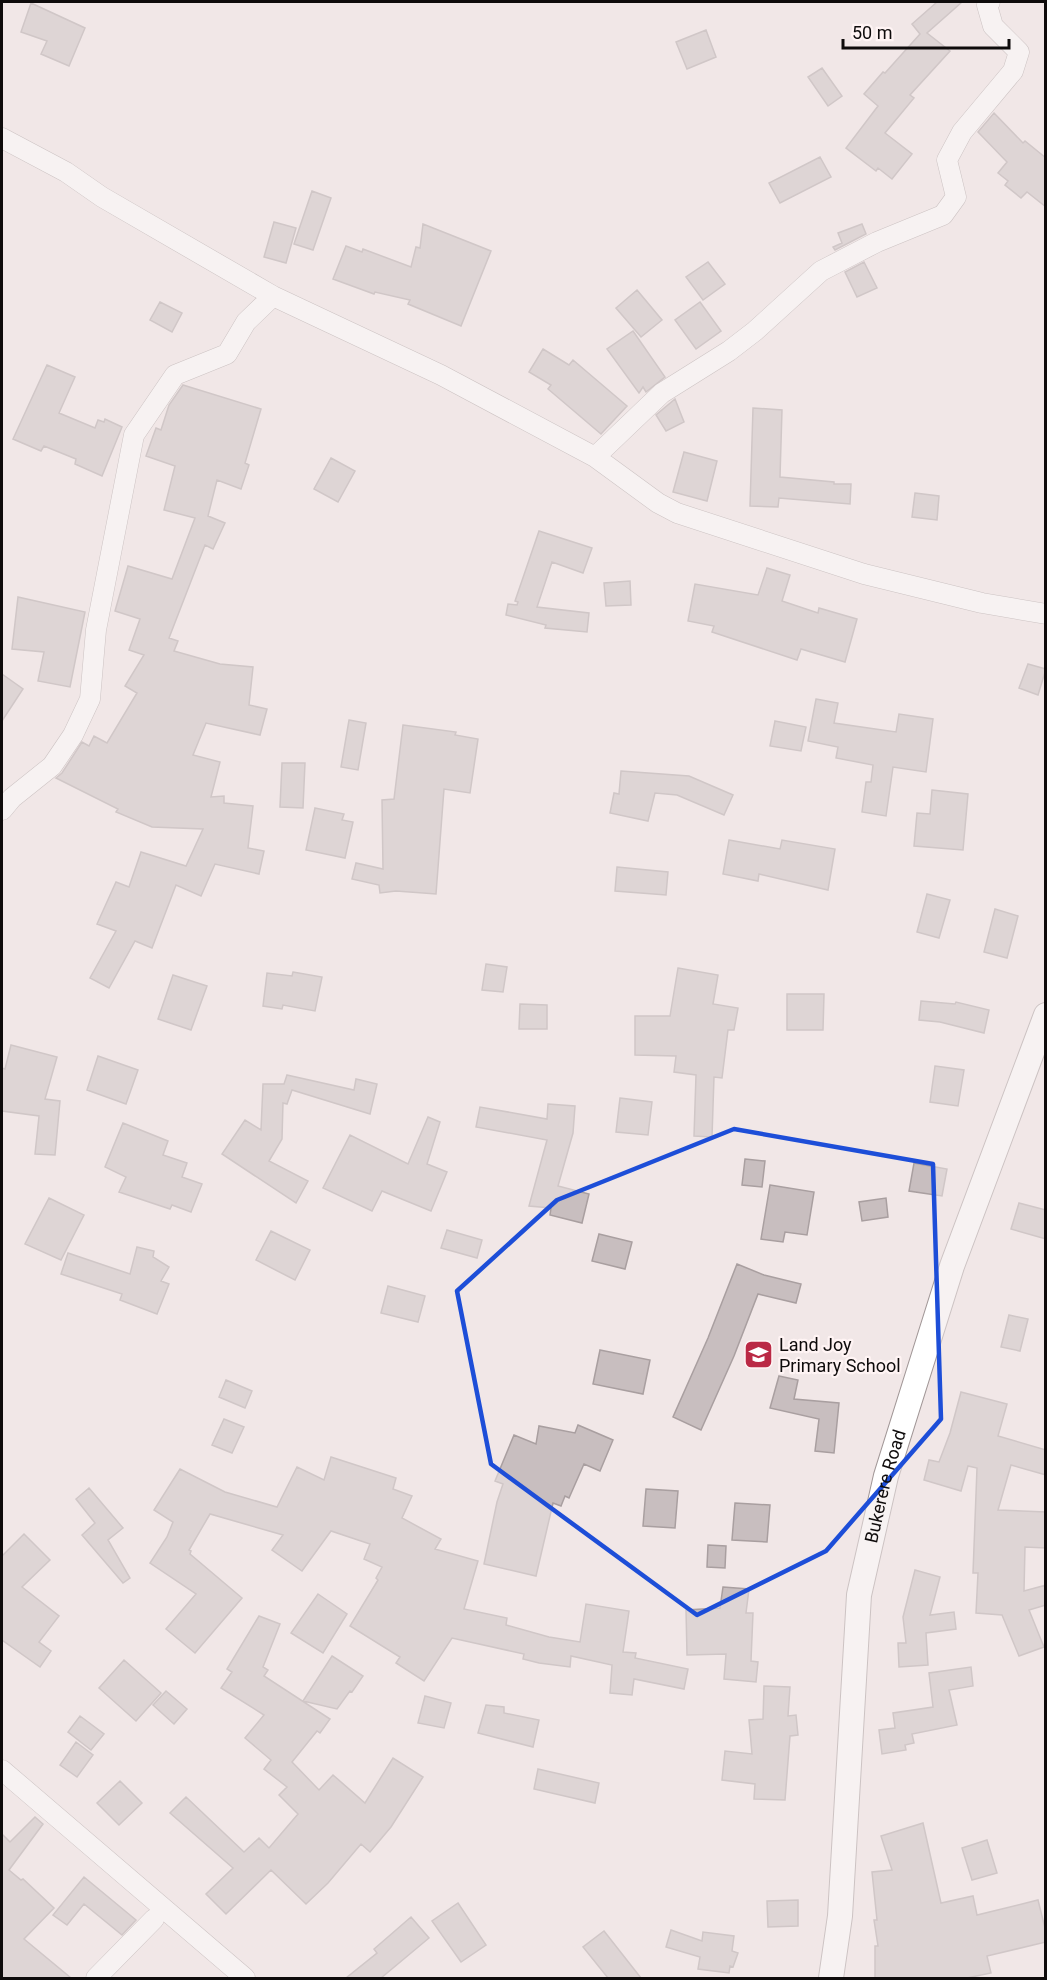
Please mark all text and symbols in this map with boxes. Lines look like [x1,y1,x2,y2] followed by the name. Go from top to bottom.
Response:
[843,12,1010,50] scale bar
[852,22,892,43] text: 50 m
[779,1334,901,1376] place label: Land Joy Primary School
[742,1339,774,1371] school or university icon: Land Joy Primary School
[860,1427,910,1545] street label: Bukerere Road

